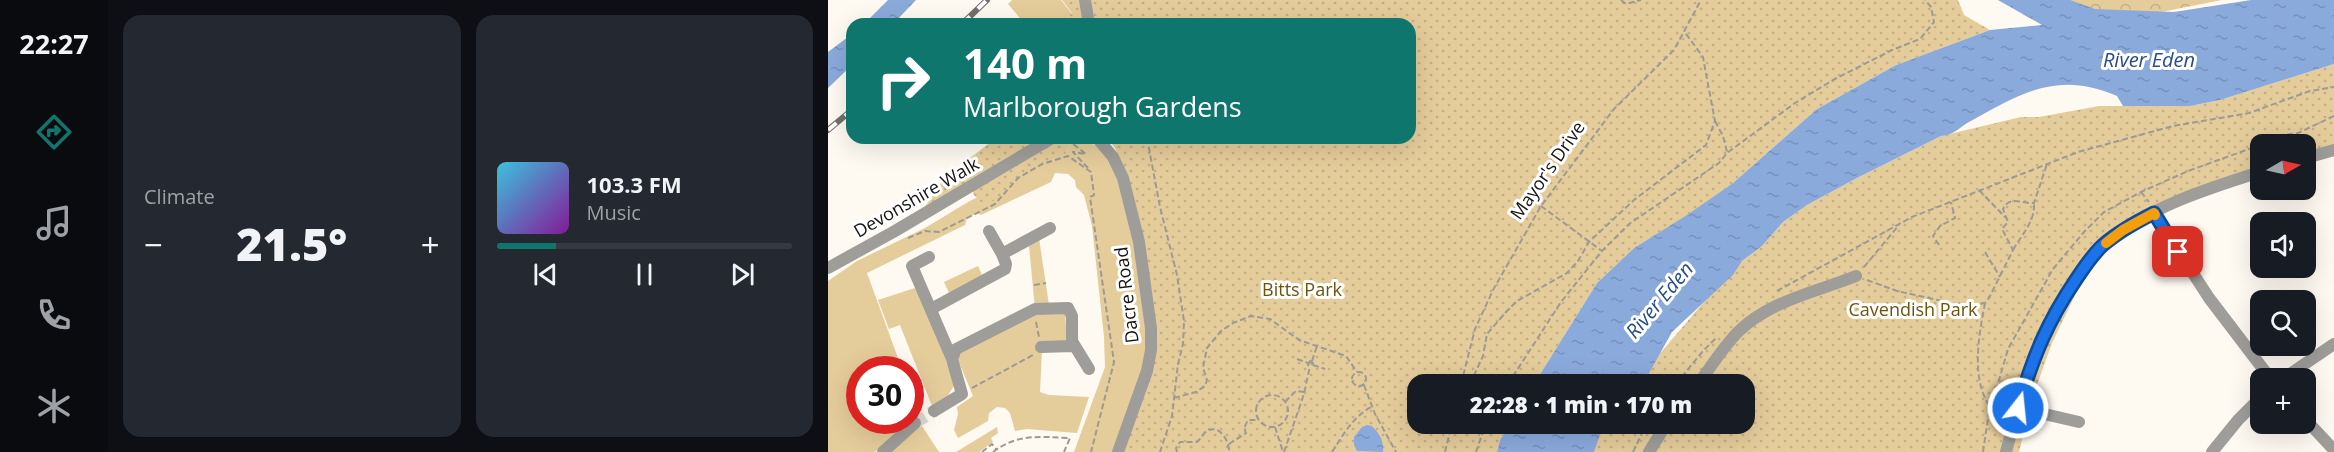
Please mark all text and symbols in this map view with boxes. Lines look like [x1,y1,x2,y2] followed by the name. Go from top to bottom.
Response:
[19,25,89,62] text: 22:27
[963,34,1087,91] text: 140 m
[864,42,942,120] icon: right
[2103,46,2195,73] water label: River Eden
[963,88,1242,125] text: Marlborough Gardens
[33,111,75,153] icon: directions
[1504,116,1590,224] street label: Mayor's Drive
[2250,134,2316,200] north arrow
[2250,134,2316,434] map controls
[849,151,984,243] street label: Devonshire Walk
[587,169,682,199] text: 103.3 FM
[144,183,215,210] text: Climate
[587,199,641,226] text: Music
[33,202,75,244] icon: music
[2250,212,2316,278] button: sound
[236,213,347,274] text: 21.5°
[144,222,163,267] text: −
[421,222,440,267] text: +
[2152,226,2203,277] pin
[2161,235,2194,268] icon: arrive
[1108,246,1144,344] street label: Dacre Road
[1619,256,1699,344] water label: River Eden
[529,258,562,291] icon: previous
[628,258,661,291] icon: pause
[726,258,759,291] icon: next
[1262,277,1342,301] park label: Bitts Park
[2250,290,2316,356] button: search
[33,294,75,336] icon: phone
[1849,297,1978,321] park label: Cavendish Park
[846,356,924,434] speed limit sign: 30
[2250,368,2316,434] button: +
[1986,376,2050,440] position arrow
[33,385,75,427] icon: climate
[1470,389,1692,419] text: 22:28 · 1 min · 170 m

